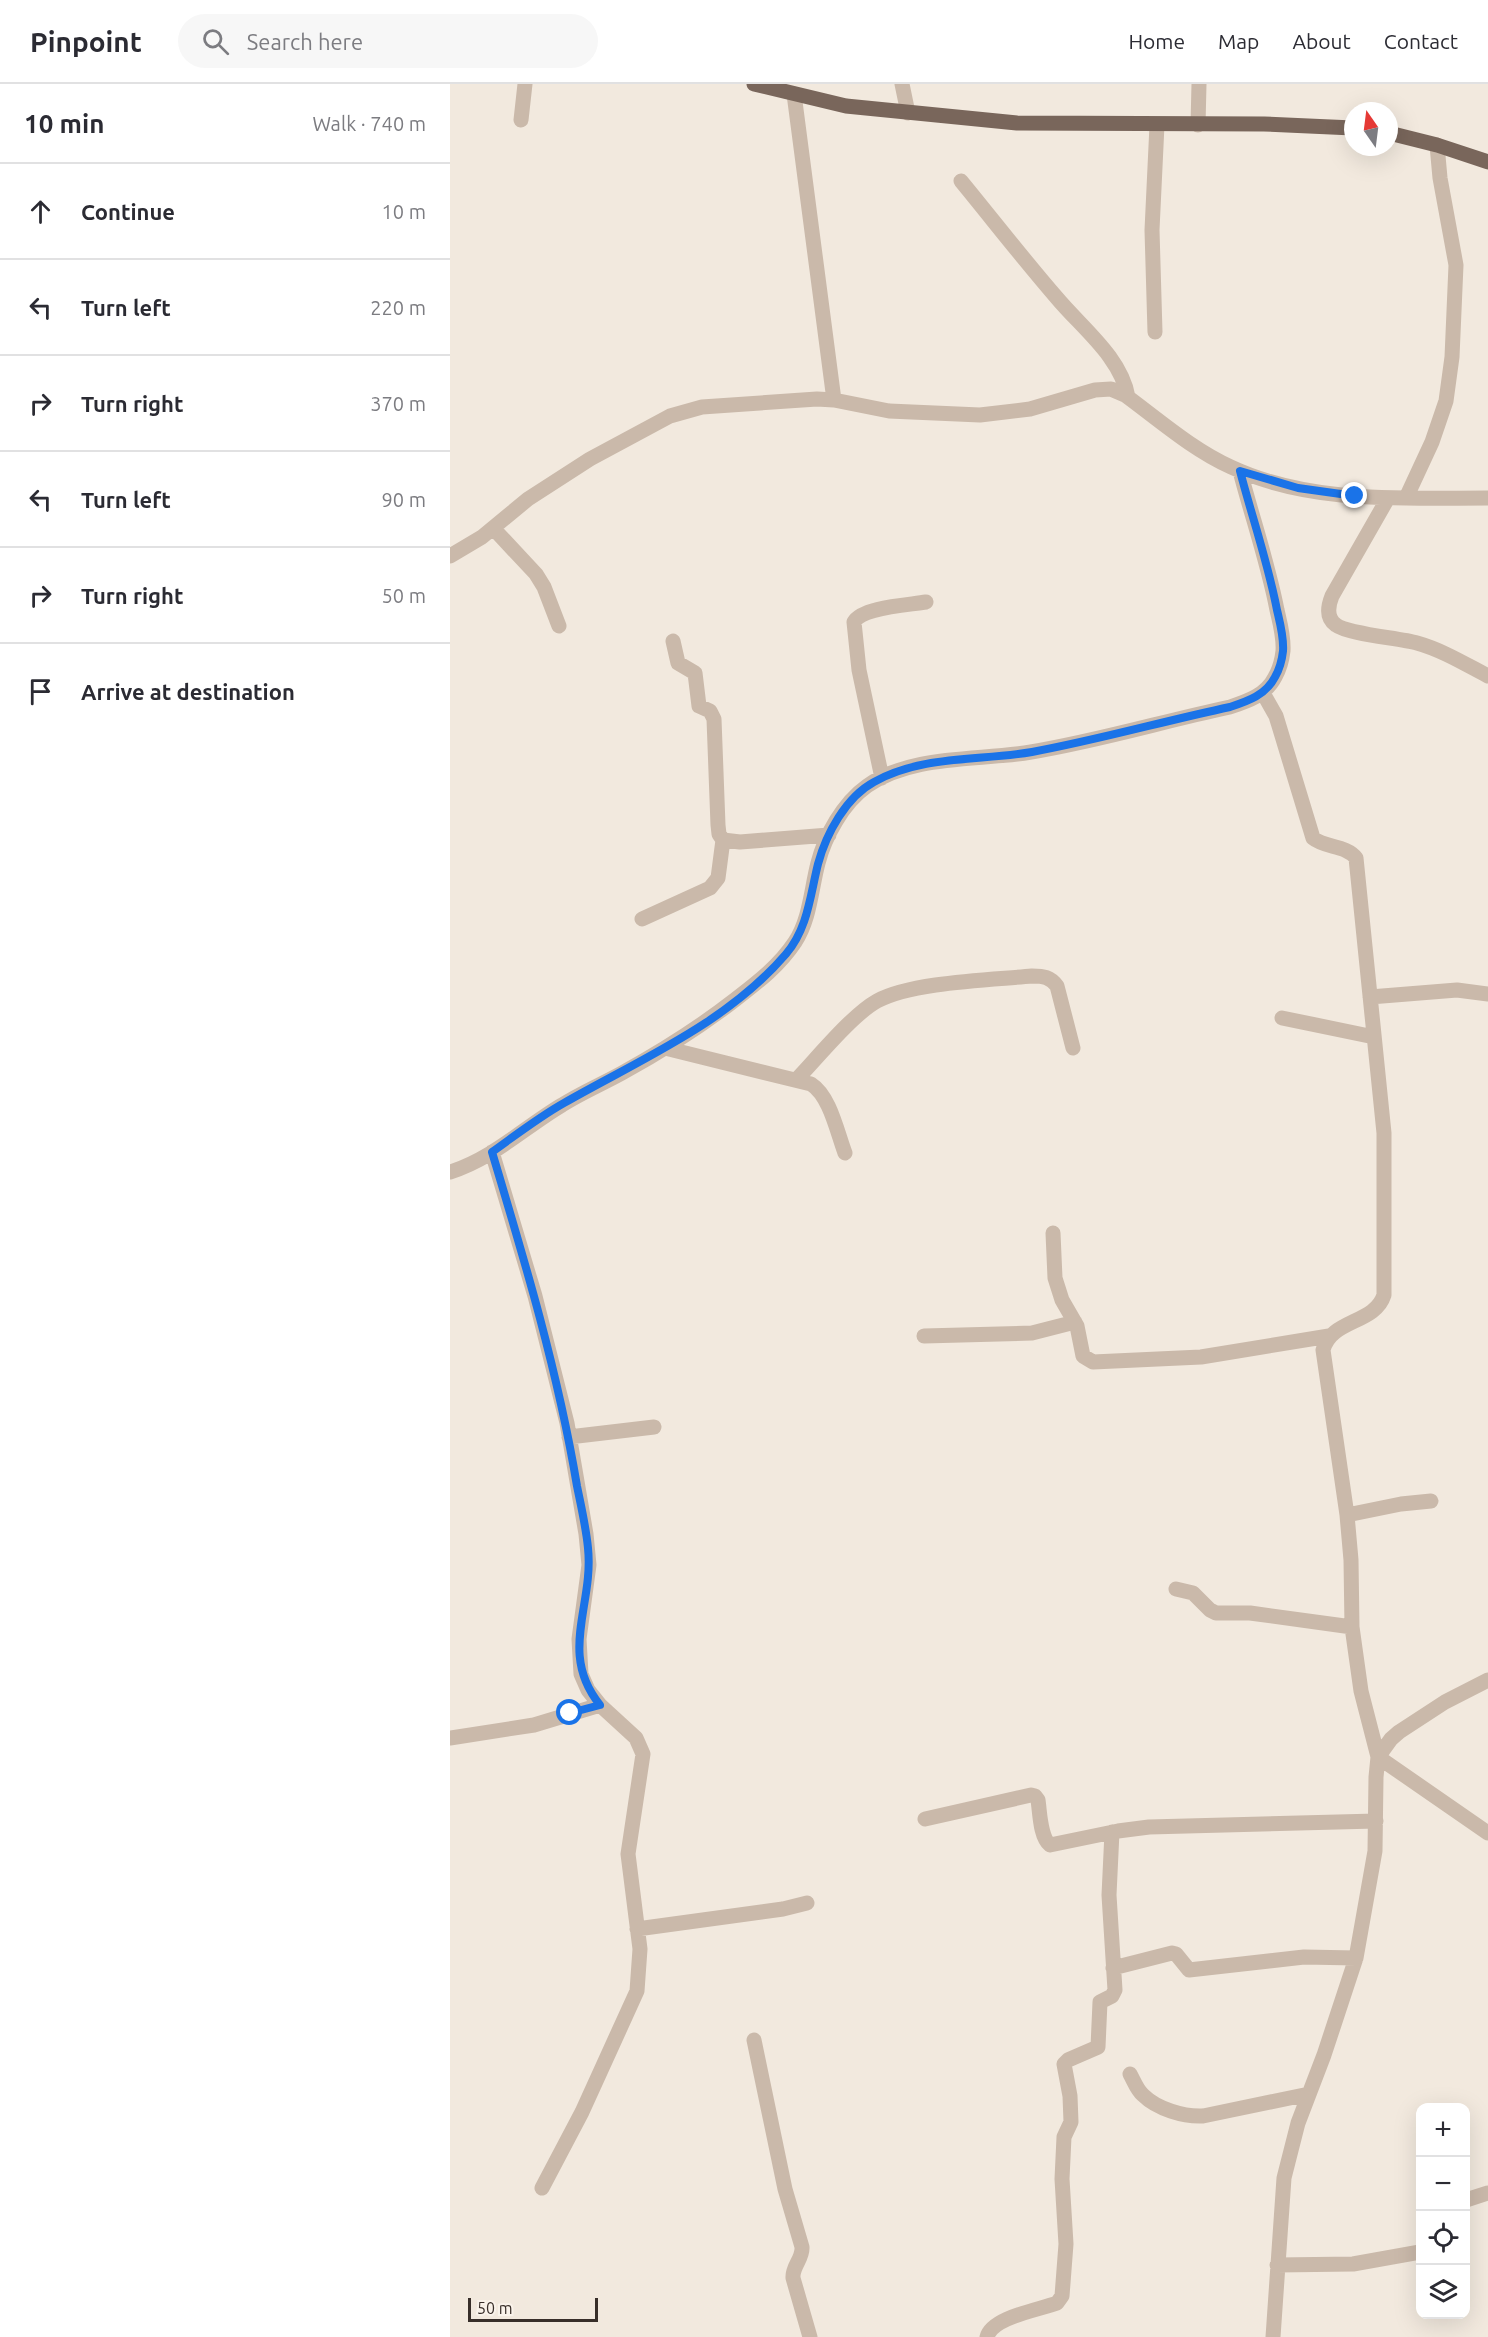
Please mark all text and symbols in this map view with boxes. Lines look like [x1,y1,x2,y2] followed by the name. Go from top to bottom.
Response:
[178,14,598,68] search box
[199,25,232,58] icon: search
[30,26,142,57] text: Pinpoint
[247,29,363,54] text: Search here
[1128,29,1185,53] text: Home
[1218,29,1259,53] text: Map
[1292,29,1351,53] text: About
[1384,29,1458,53] text: Contact
[1344,102,1398,156] north arrow
[24,109,104,138] text: 10 min
[313,112,426,135] text: Walk · 740 m
[24,195,57,228] icon: ahead
[81,199,175,224] text: Continue
[382,200,426,223] text: 10 m
[24,291,57,324] icon: left
[81,295,171,320] text: Turn left
[370,296,426,319] text: 220 m
[24,387,57,420] icon: right
[81,391,183,416] text: Turn right
[370,392,426,415] text: 370 m
[1341,482,1367,508] route end
[24,483,57,516] icon: left
[81,487,171,512] text: Turn left
[382,488,426,511] text: 90 m
[24,579,57,612] icon: right
[81,583,183,608] text: Turn right
[382,584,426,607] text: 50 m
[24,675,57,708] icon: arrive
[81,679,295,704] text: Arrive at destination
[556,1699,582,1725] route start
[1416,2103,1470,2319] map controls
[1416,2103,1470,2157] button: +
[1416,2157,1470,2211] button: −
[1416,2211,1470,2265] button: locate
[1416,2265,1470,2319] button: layers
[468,2295,598,2322] scale bar
[477,2299,513,2317] text: 50 m

